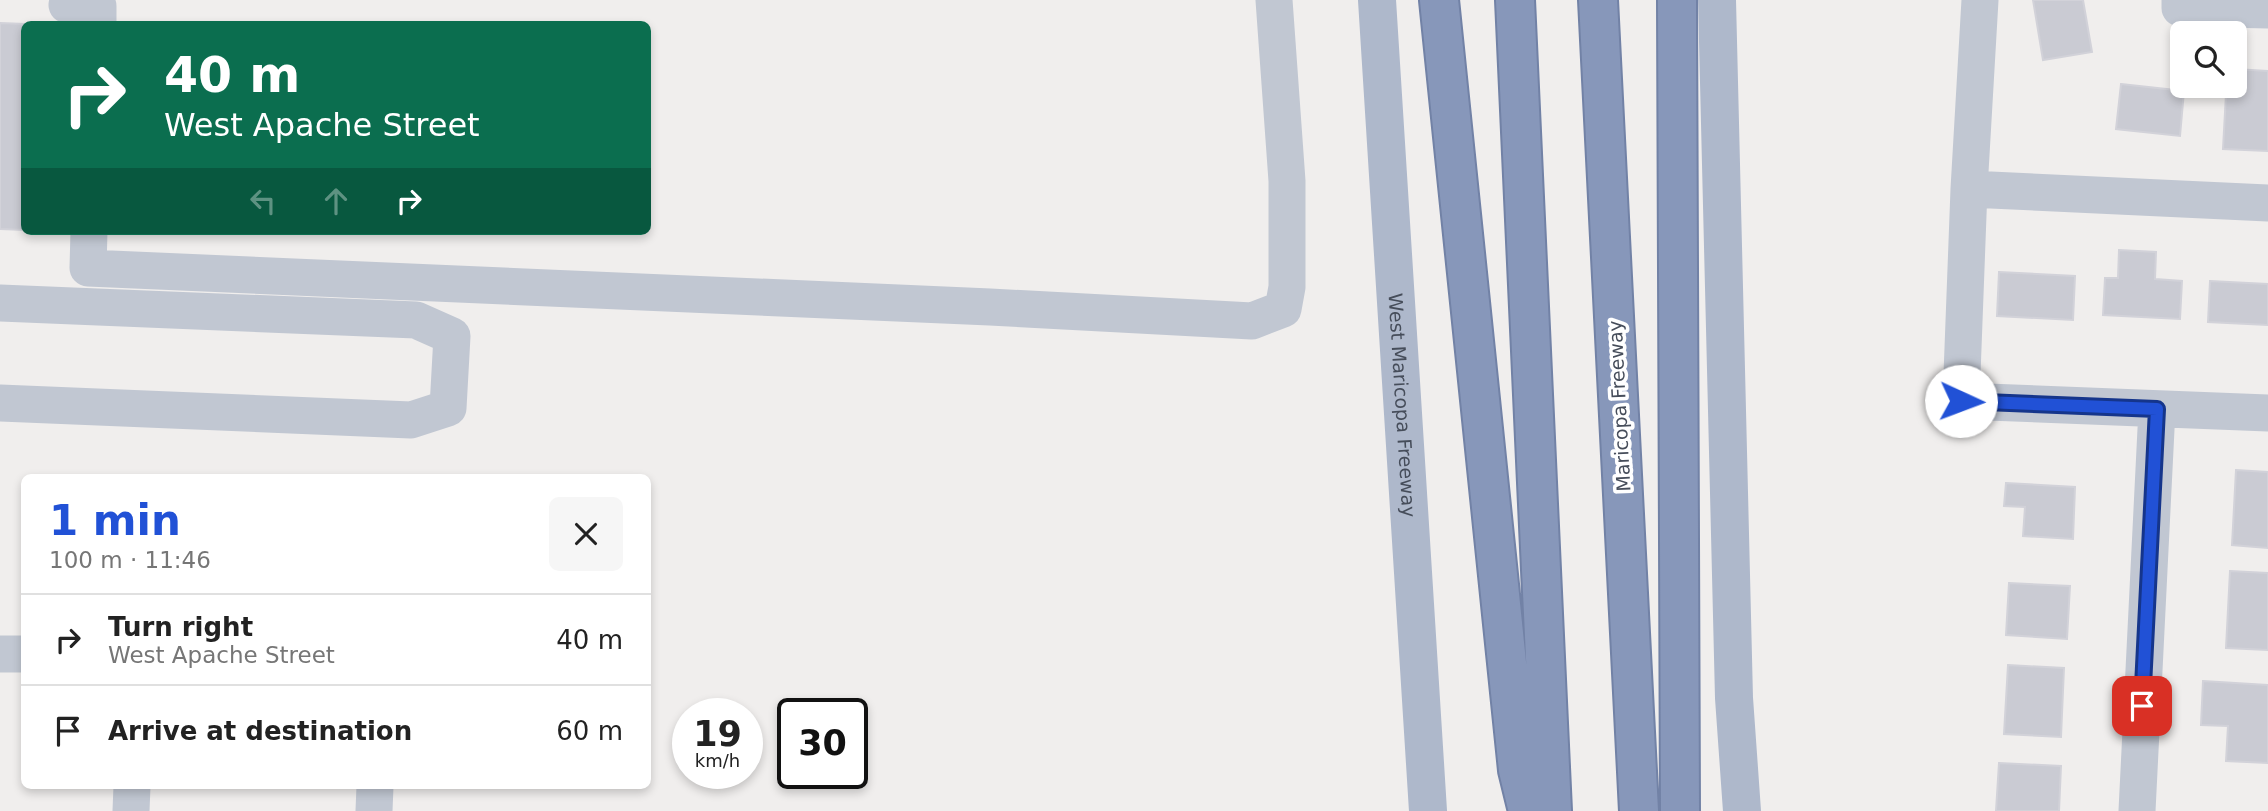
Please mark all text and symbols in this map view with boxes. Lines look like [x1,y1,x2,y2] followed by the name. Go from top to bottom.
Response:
[2170,21,2247,98] map controls
[2170,21,2247,98] button: search
[164,47,300,104] text: 40 m
[49,49,140,140] icon: right
[164,106,480,144] text: West Apache Street
[244,182,282,220] icon: left
[317,182,355,220] icon: ahead
[390,182,428,220] icon: right
[1384,292,1421,518] street label: West Maricopa Freeway
[1604,320,1634,492] street label: Maricopa Freeway
[1924,364,1998,438] position arrow
[49,496,181,545] text: 1 min
[549,497,623,571] button: close
[49,547,211,573] text: 100 m · 11:46
[108,612,253,642] text: Turn right
[49,621,87,659] icon: right
[556,625,623,655] text: 40 m
[108,642,335,668] text: West Apache Street
[2112,676,2172,736] pin
[2123,687,2161,725] icon: arrive
[777,698,868,789] speed limit sign: 30
[49,712,87,750] icon: arrive
[693,714,742,754] text: 19
[108,716,412,746] text: Arrive at destination
[556,716,623,746] text: 60 m
[695,750,740,771] text: km/h

